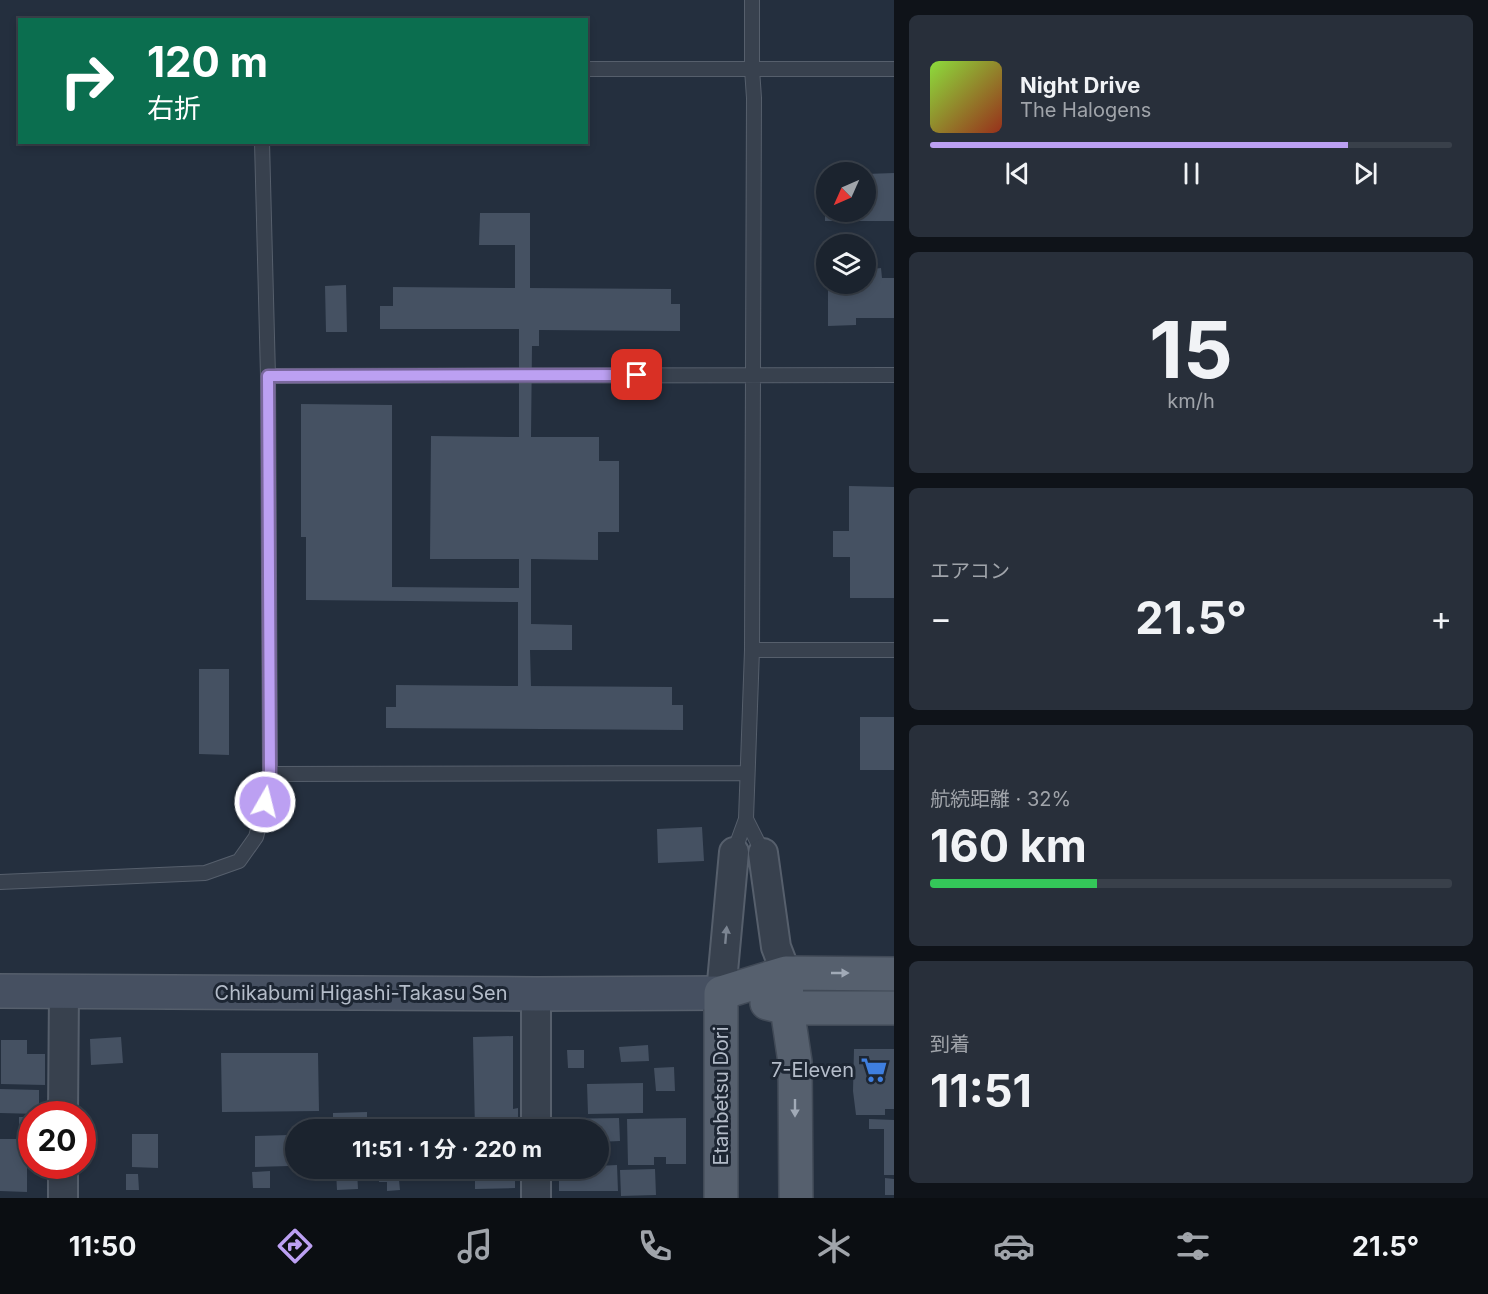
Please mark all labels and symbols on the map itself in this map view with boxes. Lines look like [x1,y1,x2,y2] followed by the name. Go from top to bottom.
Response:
[816,162,876,222] north arrow
[611,349,662,400] pin
[233,770,297,834] position arrow
[721,925,731,944] one-way arrow
[830,968,849,978] one-way arrow
[215,981,507,1005] street label: Chikabumi Higashi-Takasu Sen
[709,1026,733,1166] street label: Etanbetsu Dori
[859,1055,889,1085] supermarket icon: 7-Eleven
[771,1058,854,1082] place label: 7-Eleven
[791,1098,800,1117] one-way arrow
[18,1101,96,1179] speed limit sign: 20

